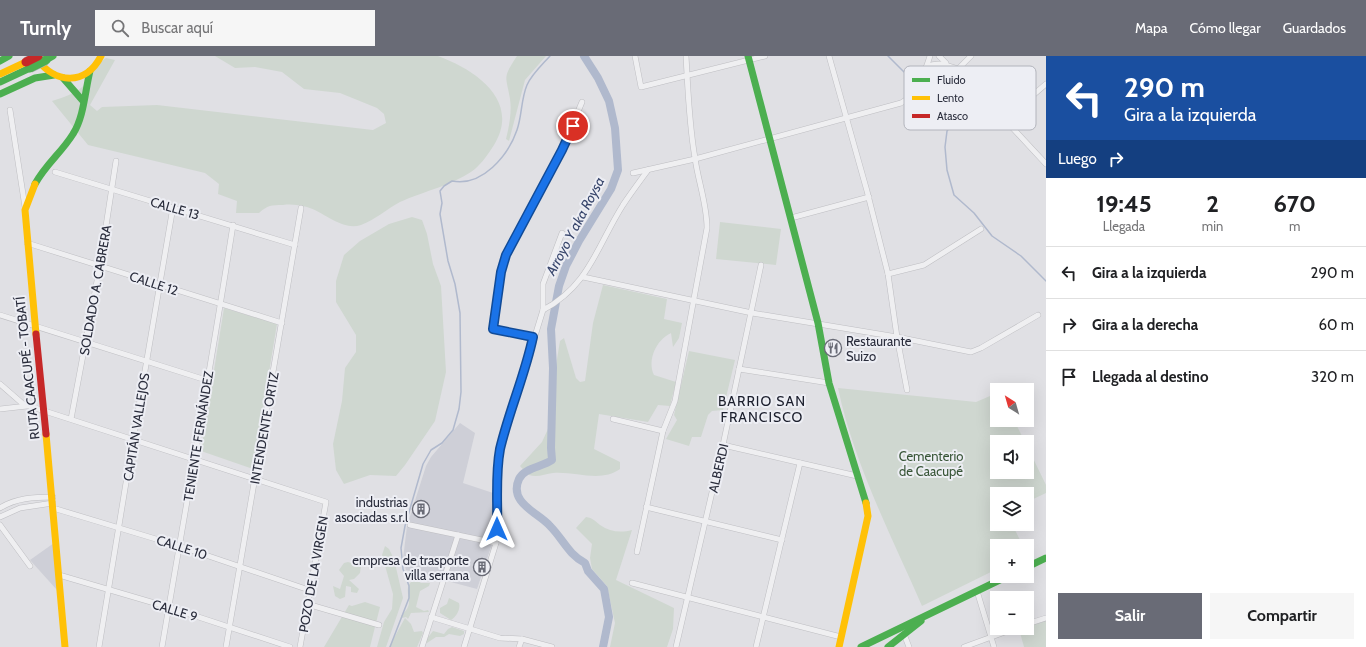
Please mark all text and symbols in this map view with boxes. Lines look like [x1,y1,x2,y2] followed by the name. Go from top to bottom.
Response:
[95,10,375,46] search box
[20,17,71,40] text: Turnly
[109,17,131,39] icon: search
[141,19,213,37] text: Buscar aquí
[1135,19,1168,37] text: Mapa
[1190,19,1261,37] text: Cómo llegar
[1283,19,1346,37] text: Guardados
[904,66,1036,130] legend
[1124,70,1205,104] text: 290 m
[1058,72,1110,124] icon: left
[937,73,966,87] text: Fluido
[937,91,964,105] text: Lento
[1124,104,1256,126] text: Gira a la izquierda
[556,109,590,143] pin
[937,109,968,123] text: Atasco
[562,115,584,137] icon: arrive
[1105,148,1127,170] icon: right
[1058,150,1097,168] text: Luego
[541,174,608,279] water label: Arroyo Y aka Roysa
[1096,189,1152,218] text: 19:45
[1206,189,1219,218] text: 2
[1273,189,1316,218] text: 670
[149,193,201,223] street label: CALLE 13
[1103,218,1145,234] text: Llegada
[1202,218,1223,234] text: min
[1289,218,1300,234] text: m
[76,224,114,356] street label: SOLDADO A. CABRERA
[1058,262,1080,284] icon: left
[1092,264,1206,282] text: Gira a la izquierda
[1311,264,1354,282] text: 290 m
[128,268,181,298] street label: CALLE 12
[11,296,42,440] street label: RUTA CAACUPÉ - TOBATÍ
[1058,314,1080,336] icon: right
[1092,316,1198,334] text: Gira a la derecha
[1318,316,1354,334] text: 60 m
[846,333,912,364] place label: Restaurante Suizo
[823,338,843,358] restaurant icon: Restaurante Suizo
[1058,366,1080,388] icon: arrive
[1092,368,1208,386] text: Llegada al destino
[1311,368,1354,386] text: 320 m
[179,369,216,502] street label: TENIENTE FERNÁNDEZ
[246,370,282,485] street label: INTENDENTE ORTIZ
[119,371,153,482] street label: CAPITÁN VALLEJOS
[990,383,1034,427] north arrow
[990,383,1034,635] map controls
[718,392,806,426] district label: BARRIO SAN FRANCISCO
[990,435,1034,479] button: sound
[705,442,731,494] street label: ALBERDI
[899,448,963,479] park label: Cementerio de Caacupé
[990,487,1034,531] button: layers
[335,494,409,525] place label: industrias asociadas s.r.l
[411,499,431,519] building icon: industrias asociadas s.r.l
[476,508,518,550] position arrow
[295,514,331,634] street label: POZO DE LA VIRGEN
[155,531,209,563] street label: CALLE 10
[990,539,1034,583] button: +
[352,552,470,583] place label: empresa de trasporte villa serrana
[472,557,492,577] building icon: empresa de trasporte villa serrana
[990,591,1034,635] button: −
[1058,593,1202,639] button: Salir
[1210,593,1354,639] button: Compartir
[150,596,200,624] street label: CALLE 9

